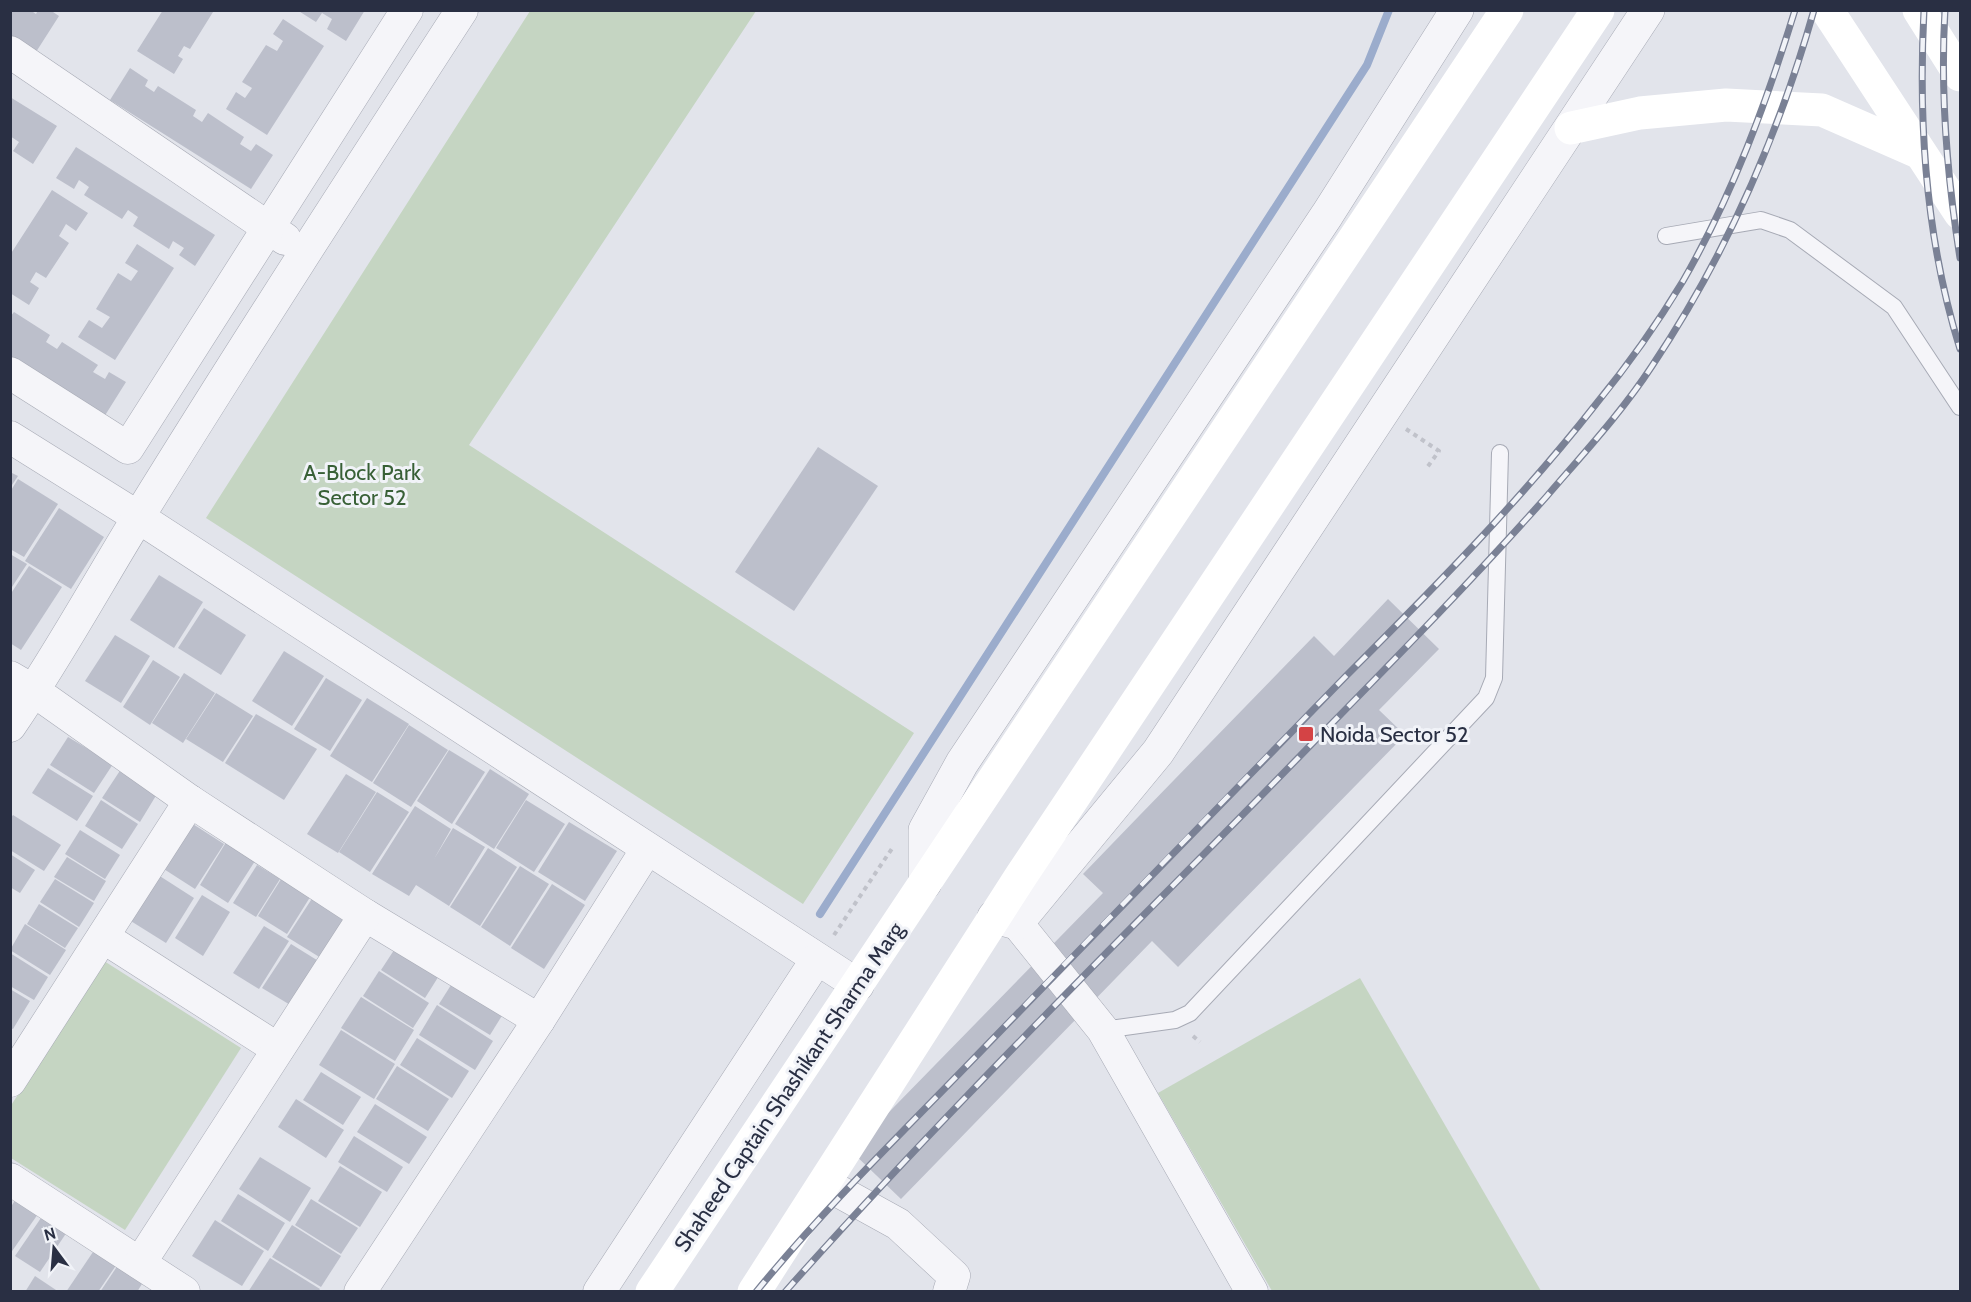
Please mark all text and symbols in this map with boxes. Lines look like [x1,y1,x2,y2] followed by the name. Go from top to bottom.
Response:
[303,459,421,511] park label: A-Block Park Sector 52
[1320,721,1469,748] place label: Noida Sector 52
[1297,725,1315,743] marker: Noida Sector 52
[668,916,910,1257] street label: Shaheed Captain Shashikant Sharma Marg
[24,1218,84,1278] north arrow
[42,1223,58,1245] text: N

